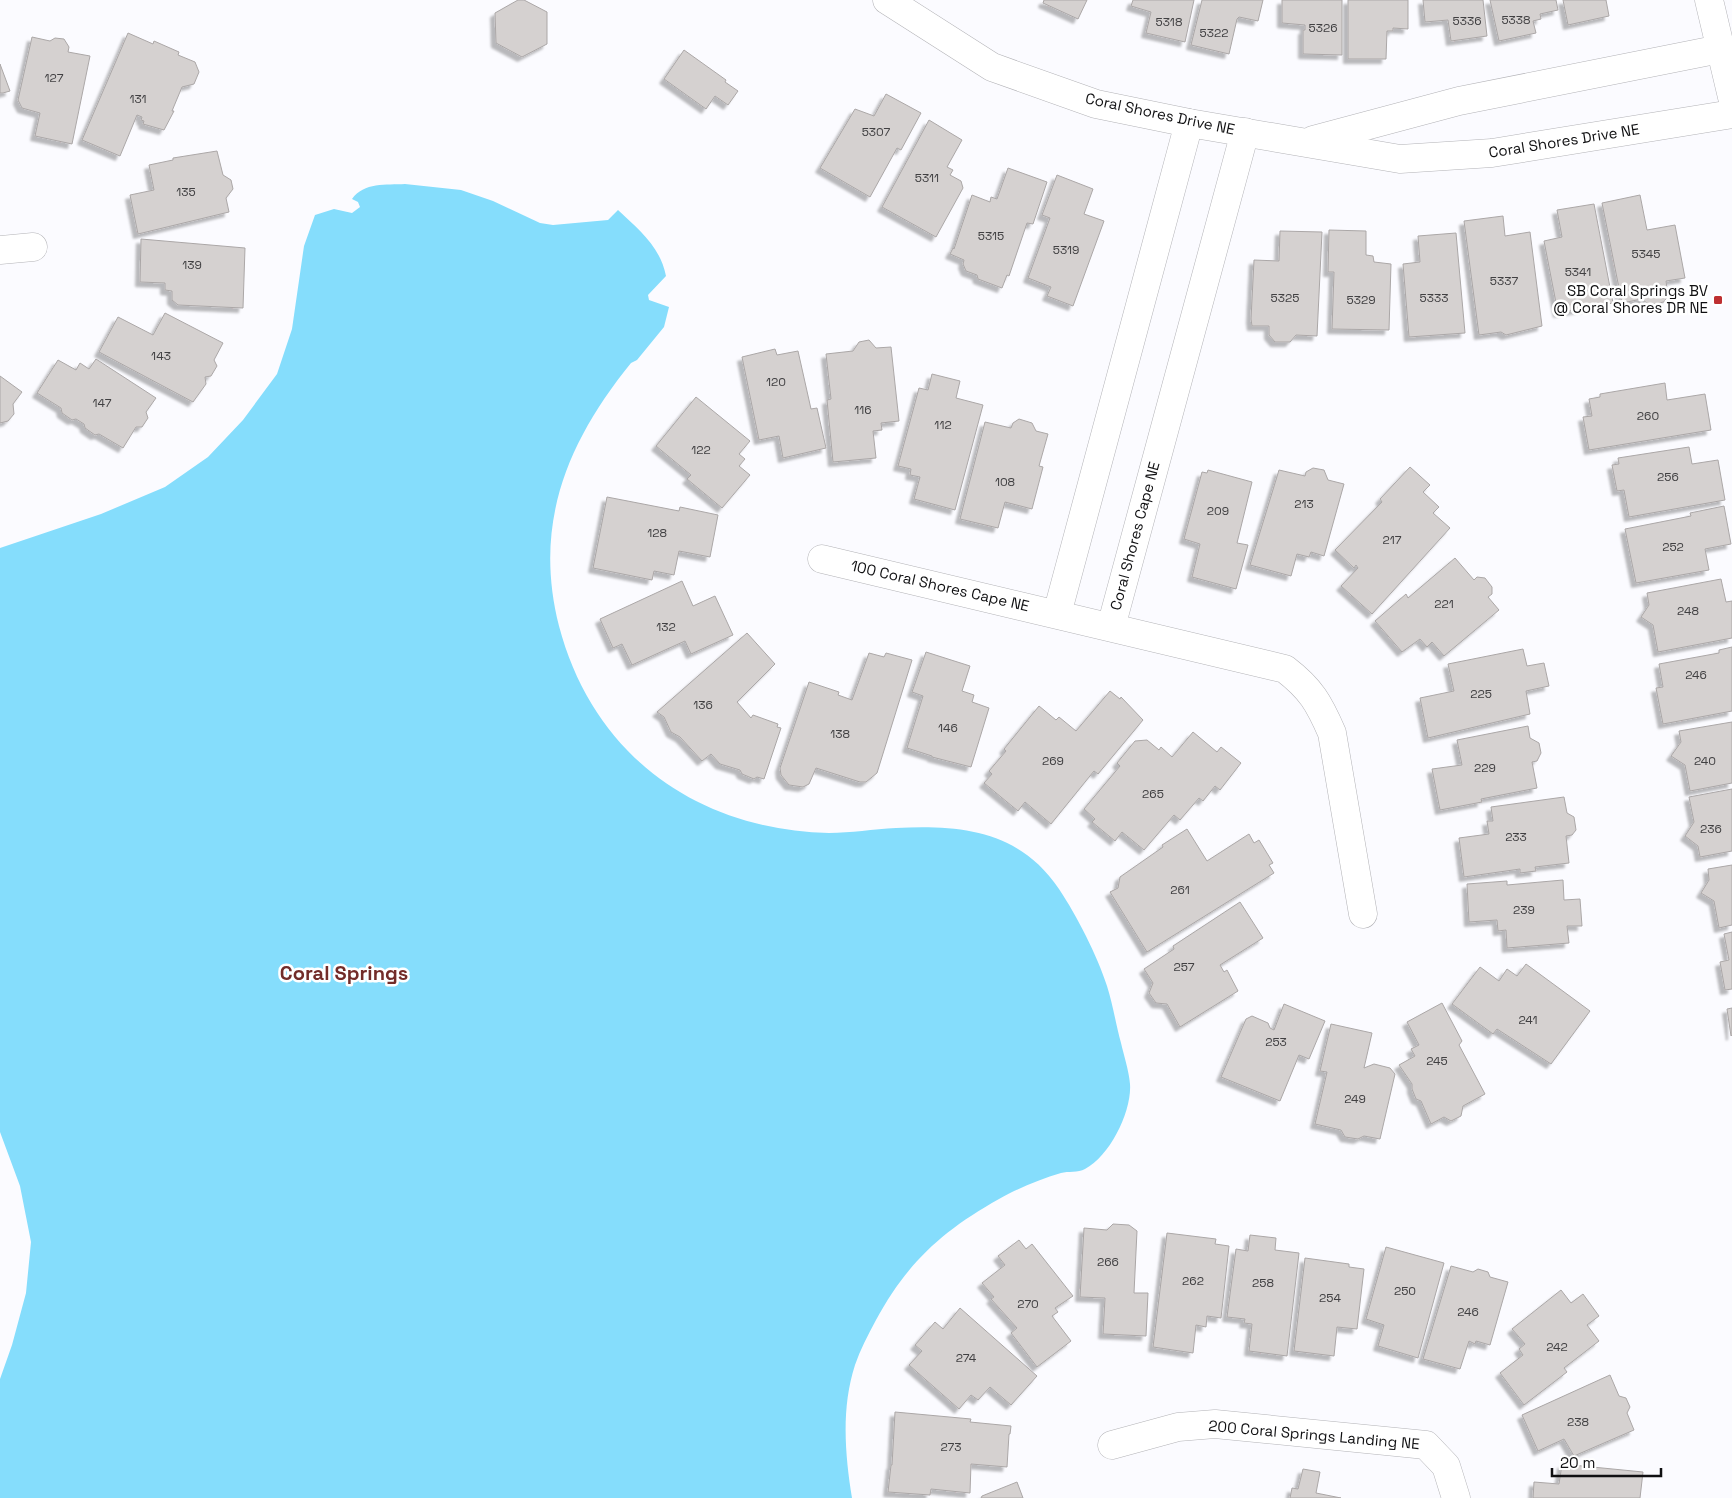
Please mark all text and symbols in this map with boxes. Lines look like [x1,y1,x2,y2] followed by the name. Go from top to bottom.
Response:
[1501,12,1531,28] house number: 5338
[1452,13,1482,29] house number: 5336
[1156,14,1182,30] house number: 5318
[1308,20,1338,36] house number: 5326
[1200,25,1228,41] house number: 5322
[45,70,64,86] house number: 127
[1084,88,1237,139] street label: Coral Shores Drive NE
[129,91,147,107] house number: 131
[1487,119,1641,162] street label: Coral Shores Drive NE
[862,124,891,140] house number: 5307
[915,170,939,186] house number: 5311
[176,184,196,200] house number: 135
[978,228,1004,244] house number: 5315
[1053,242,1079,258] house number: 5319
[1631,246,1661,262] house number: 5345
[182,257,202,273] house number: 139
[1565,264,1591,280] house number: 5341
[1490,273,1518,289] house number: 5337
[1553,281,1708,317] place label: SB Coral Springs BV @ Coral Shores DR NE
[1271,290,1299,306] house number: 5325
[1420,290,1448,306] house number: 5333
[1347,292,1376,308] house number: 5329
[1712,294,1724,306] marker: SB Coral Springs BV @ Coral Shores DR NE
[151,348,171,364] house number: 143
[766,374,786,390] house number: 120
[93,395,112,411] house number: 147
[854,402,872,418] house number: 116
[1637,408,1659,424] house number: 260
[934,417,952,433] house number: 112
[691,442,711,458] house number: 122
[1106,459,1164,612] street label: Coral Shores Cape NE
[1657,469,1679,485] house number: 256
[995,474,1015,490] house number: 108
[1294,496,1314,512] house number: 213
[1207,503,1229,519] house number: 209
[647,525,667,541] house number: 128
[1382,532,1402,548] house number: 217
[1662,539,1684,555] house number: 252
[849,556,1031,615] street label: 100 Coral Shores Cape NE
[1434,596,1454,612] house number: 221
[1677,603,1699,619] house number: 248
[656,619,676,635] house number: 132
[1685,667,1707,683] house number: 246
[1470,686,1492,702] house number: 225
[693,697,713,713] house number: 136
[938,720,958,736] house number: 146
[830,726,850,742] house number: 138
[1042,753,1064,769] house number: 269
[1694,753,1716,769] house number: 240
[1474,760,1496,776] house number: 229
[1142,786,1164,802] house number: 265
[1700,821,1722,837] house number: 236
[1505,829,1527,845] house number: 233
[1170,882,1190,898] house number: 261
[1513,902,1535,918] house number: 239
[1173,959,1195,975] house number: 257
[280,960,408,986] district label: Coral Springs
[1518,1012,1538,1028] house number: 241
[1265,1034,1287,1050] house number: 253
[1426,1053,1448,1069] house number: 245
[1344,1091,1366,1107] house number: 249
[1097,1254,1119,1270] house number: 266
[1182,1273,1204,1289] house number: 262
[1252,1275,1274,1291] house number: 258
[1394,1283,1416,1299] house number: 250
[1319,1290,1341,1306] house number: 254
[1017,1296,1039,1312] house number: 270
[1457,1304,1479,1320] house number: 246
[1546,1339,1568,1355] house number: 242
[956,1350,977,1366] house number: 274
[1567,1414,1589,1430] house number: 238
[1208,1416,1420,1453] street label: 200 Coral Springs Landing NE
[940,1439,962,1455] house number: 273
[1552,1446,1661,1478] scale bar
[1560,1453,1595,1472] text: 20 m

